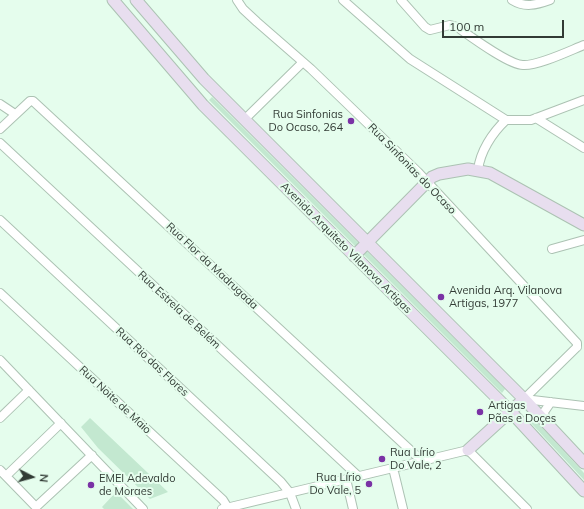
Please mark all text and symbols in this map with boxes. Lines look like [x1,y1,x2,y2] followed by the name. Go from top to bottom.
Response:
[444,12,566,38] scale bar
[449,19,484,34] text: 100 m
[268,108,343,134] place label: Rua Sinfonias Do Ocaso, 264
[346,116,356,126] marker: Rua Sinfonias Do Ocaso, 264
[365,121,459,217] street label: Rua Sinfonias do Ocaso
[278,180,414,316] street label: Avenida Arquiteto Vilanova Artigas
[163,220,261,312] street label: Rua Flor da Madrugada
[135,268,223,352] street label: Rua Estrela de Belém
[449,284,562,310] place label: Avenida Arq. Vilanova Artigas, 1977
[436,292,446,302] marker: Avenida Arq. Vilanova Artigas, 1977
[113,325,191,399] street label: Rua Rio das Flores
[76,363,154,437] street label: Rua Noite de Maio
[488,399,556,425] place label: Artigas Pães e Doçes
[475,407,485,417] marker: Artigas Pães e Doçes
[390,446,442,472] place label: Rua Lírio Do Vale, 2
[377,454,387,464] marker: Rua Lírio Do Vale, 2
[12,457,52,497] north arrow
[309,471,361,497] place label: Rua Lírio Do Vale, 5
[99,472,175,498] place label: EMEI Adevaldo de Moraes
[37,473,51,483] text: N
[364,479,374,489] marker: Rua Lírio Do Vale, 5
[86,480,96,490] marker: EMEI Adevaldo de Moraes

